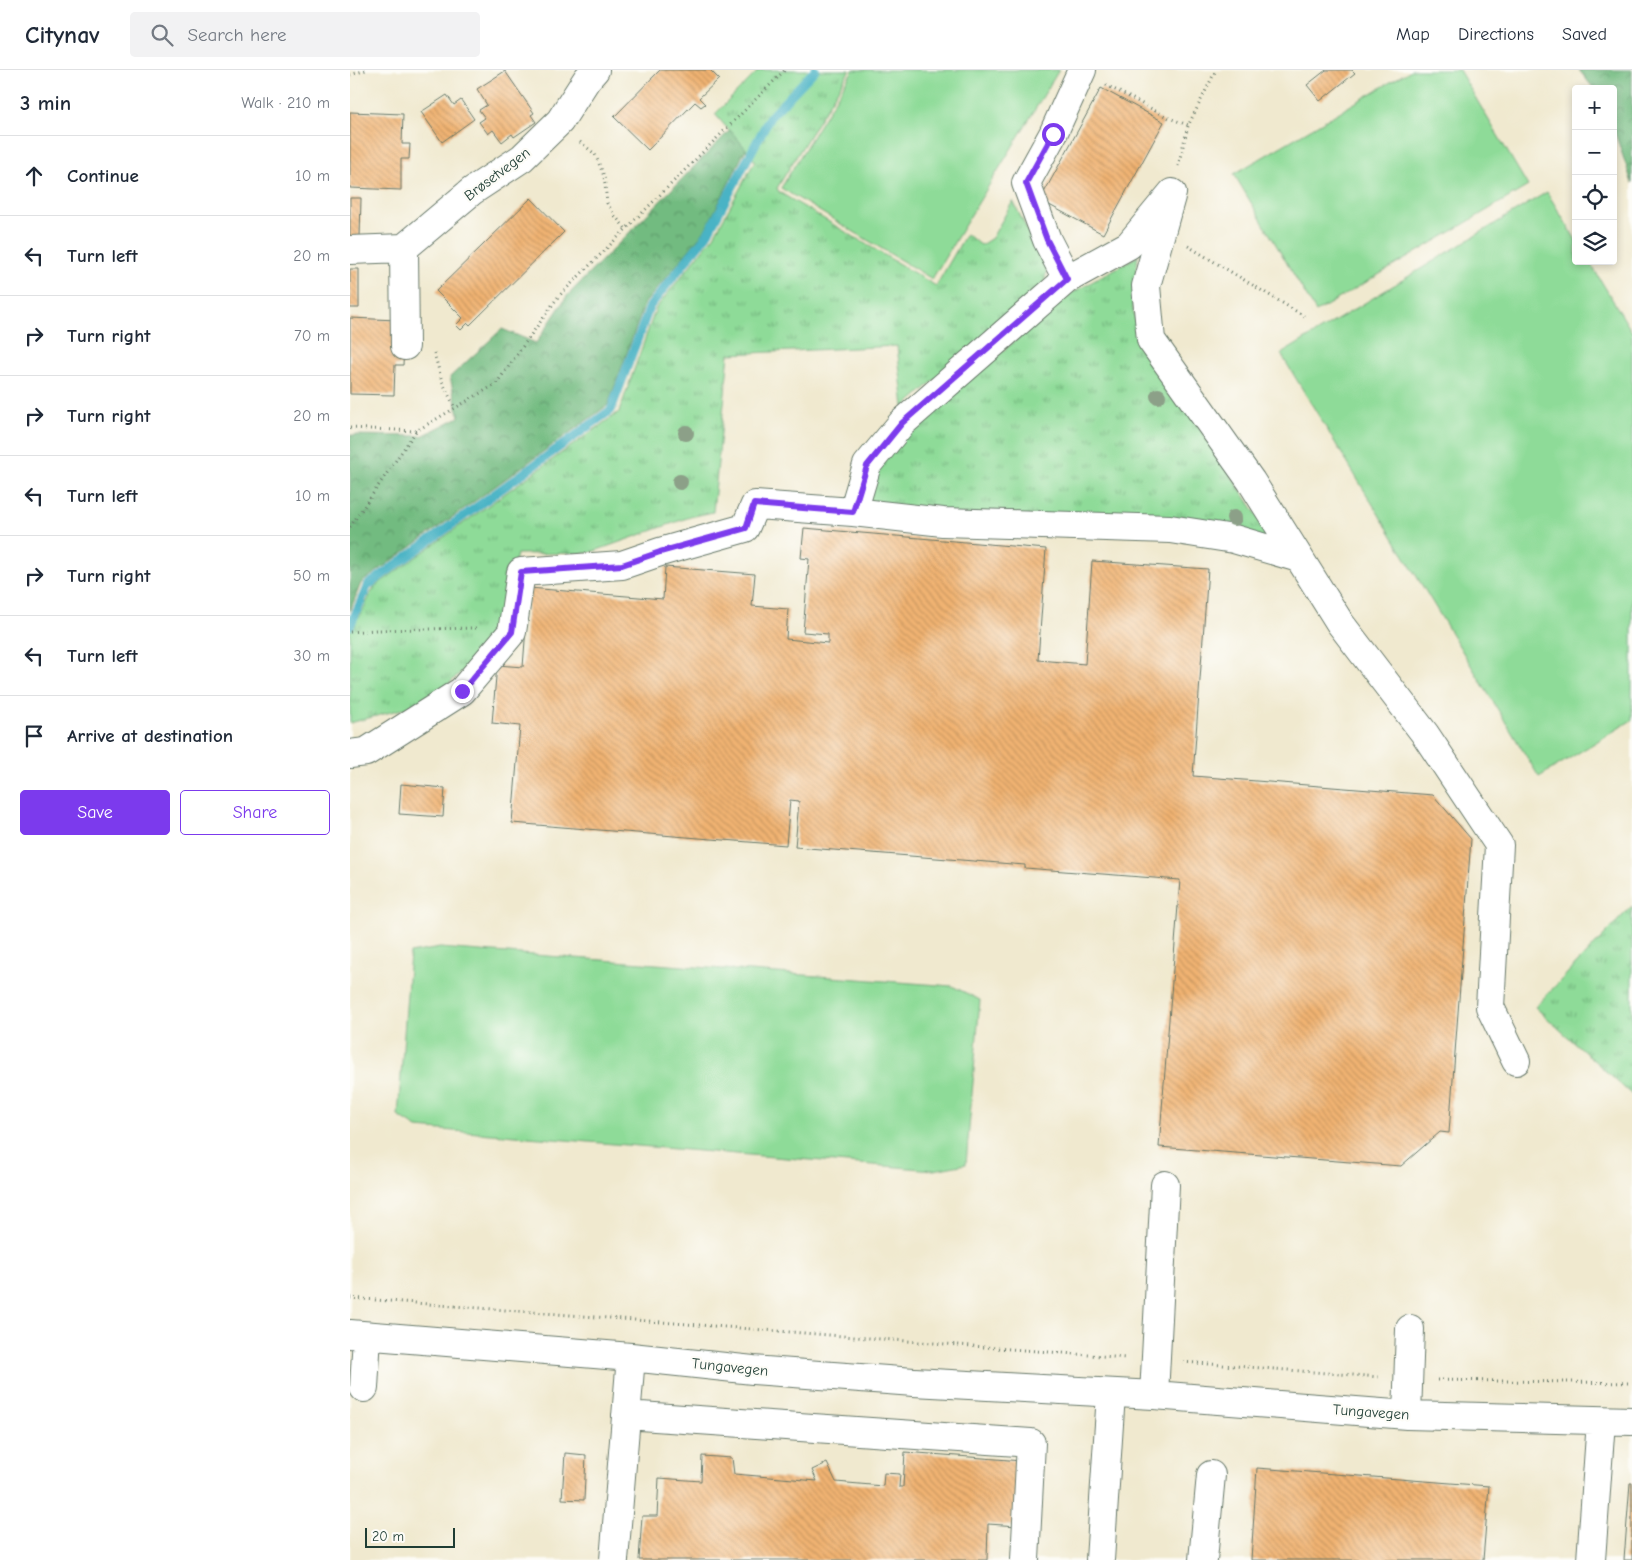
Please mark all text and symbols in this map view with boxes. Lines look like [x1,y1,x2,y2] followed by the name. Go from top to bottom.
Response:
[130,12,480,57] search box
[25,21,100,49] text: Citynav
[148,21,176,49] icon: search
[188,24,286,46] text: Search here
[1396,24,1430,45] text: Map
[1458,24,1534,45] text: Directions
[1562,24,1607,45] text: Saved
[1572,85,1617,265] map controls
[1572,85,1617,130] button: +
[20,91,71,115] text: 3 min
[241,94,330,112] text: Walk · 210 m
[1042,123,1065,146] route start
[1572,130,1617,175] button: −
[460,143,534,205] street label: Brøsetvegen
[20,162,48,190] icon: ahead
[67,165,139,187] text: Continue
[295,167,330,185] text: 10 m
[1572,175,1617,220] button: locate
[1572,220,1617,265] button: layers
[20,242,48,270] icon: left
[67,245,138,267] text: Turn left
[293,247,330,265] text: 20 m
[20,322,48,350] icon: right
[67,325,151,347] text: Turn right
[294,327,330,345] text: 70 m
[20,402,48,430] icon: right
[67,405,151,427] text: Turn right
[293,407,330,425] text: 20 m
[20,482,48,510] icon: left
[67,485,138,507] text: Turn left
[295,487,330,505] text: 10 m
[20,562,48,590] icon: right
[67,565,151,587] text: Turn right
[293,567,330,585] text: 50 m
[20,642,48,670] icon: left
[67,645,138,667] text: Turn left
[294,647,330,665] text: 30 m
[451,680,474,703] route end
[20,722,48,750] icon: arrive
[67,725,233,747] text: Arrive at destination
[20,790,170,835] button: Save
[180,790,330,835] button: Share
[691,1354,769,1380] street label: Tungavegen
[1332,1400,1410,1424] street label: Tungavegen
[365,1525,455,1548] scale bar
[372,1528,404,1545] text: 20 m

